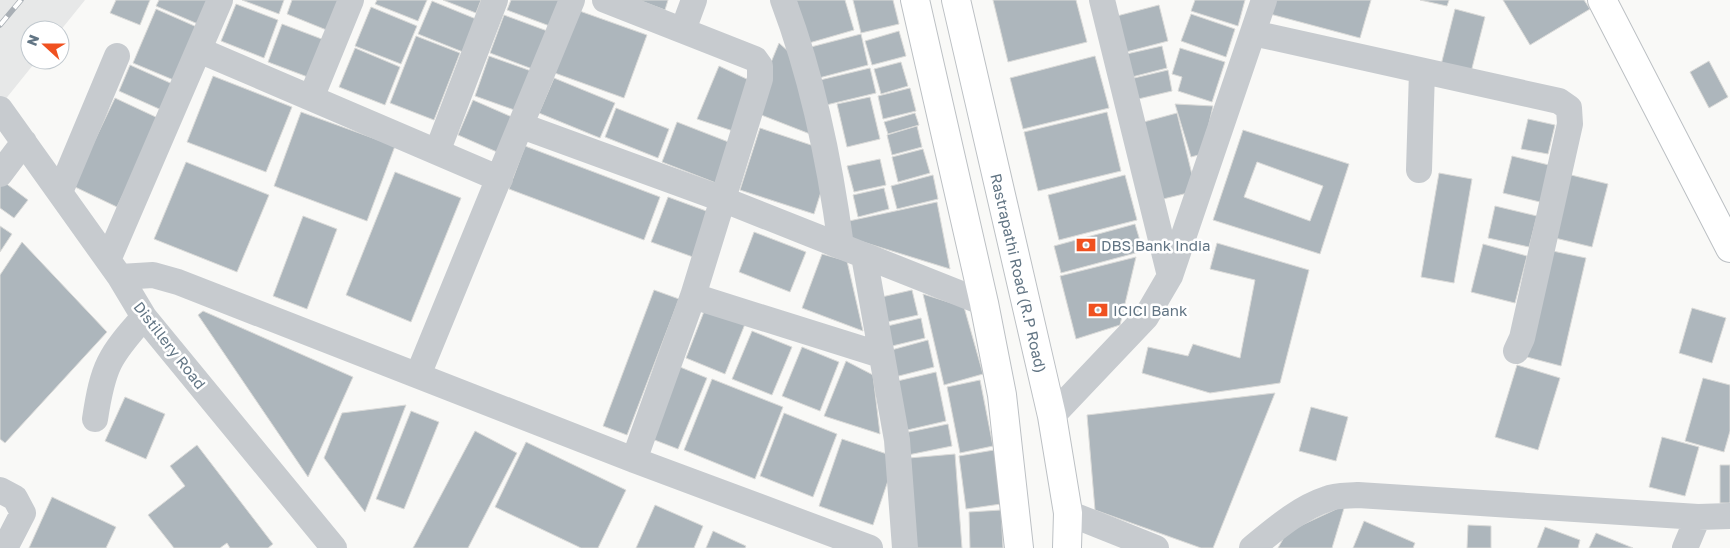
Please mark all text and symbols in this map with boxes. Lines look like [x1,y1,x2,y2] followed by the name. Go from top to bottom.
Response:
[20,20,70,70] north arrow
[23,32,42,48] text: N
[987,172,1051,374] street label: Rastrapathi Road (R.P Road)
[1075,234,1097,256] bank icon: DBS Bank India
[1101,236,1211,254] place label: DBS Bank India
[130,298,210,392] street label: Distillery Road
[1087,299,1109,321] bank icon: ICICI Bank
[1113,301,1188,319] place label: ICICI Bank

